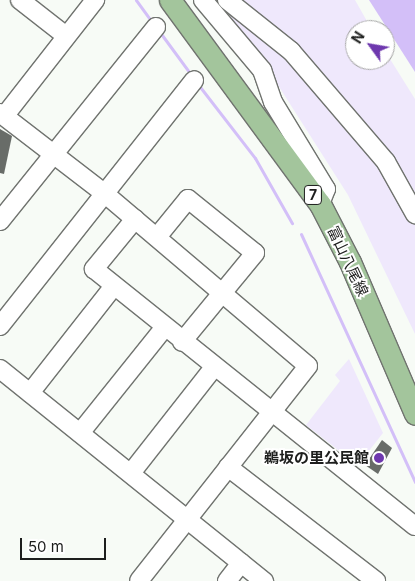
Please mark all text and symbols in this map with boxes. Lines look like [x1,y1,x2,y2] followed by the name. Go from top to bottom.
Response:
[345,20,395,70] north arrow
[348,28,368,46] text: N
[303,184,323,206] road number: 7
[324,223,372,299] street label: 富山八尾線
[264,449,369,467] place label: 鵜坂の里公民館
[373,452,385,464] marker: 鵜坂の里公民館
[22,528,109,560] scale bar
[28,537,64,556] text: 50 m

